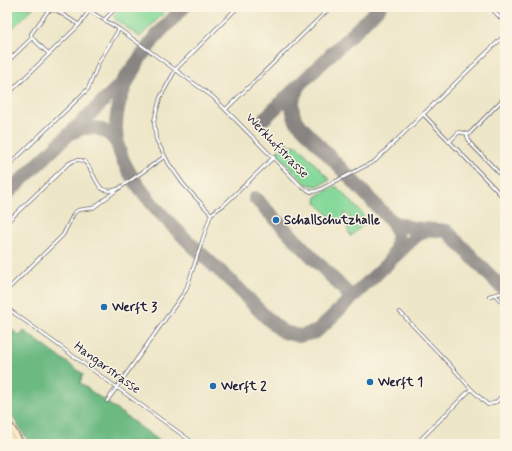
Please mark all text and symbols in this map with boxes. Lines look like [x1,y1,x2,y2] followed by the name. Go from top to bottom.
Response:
[242,110,313,182] street label: Werkhofstrasse
[284,212,380,229] place label: Schallschutzhalle
[271,215,281,225] marker: Schallschutzhalle
[111,299,157,316] place label: Werft 3
[99,302,109,312] marker: Werft 3
[70,338,144,399] street label: Hangarstrasse
[377,374,423,391] place label: Werft 1
[365,377,375,387] marker: Werft 1
[220,378,267,395] place label: Werft 2
[208,381,218,391] marker: Werft 2

